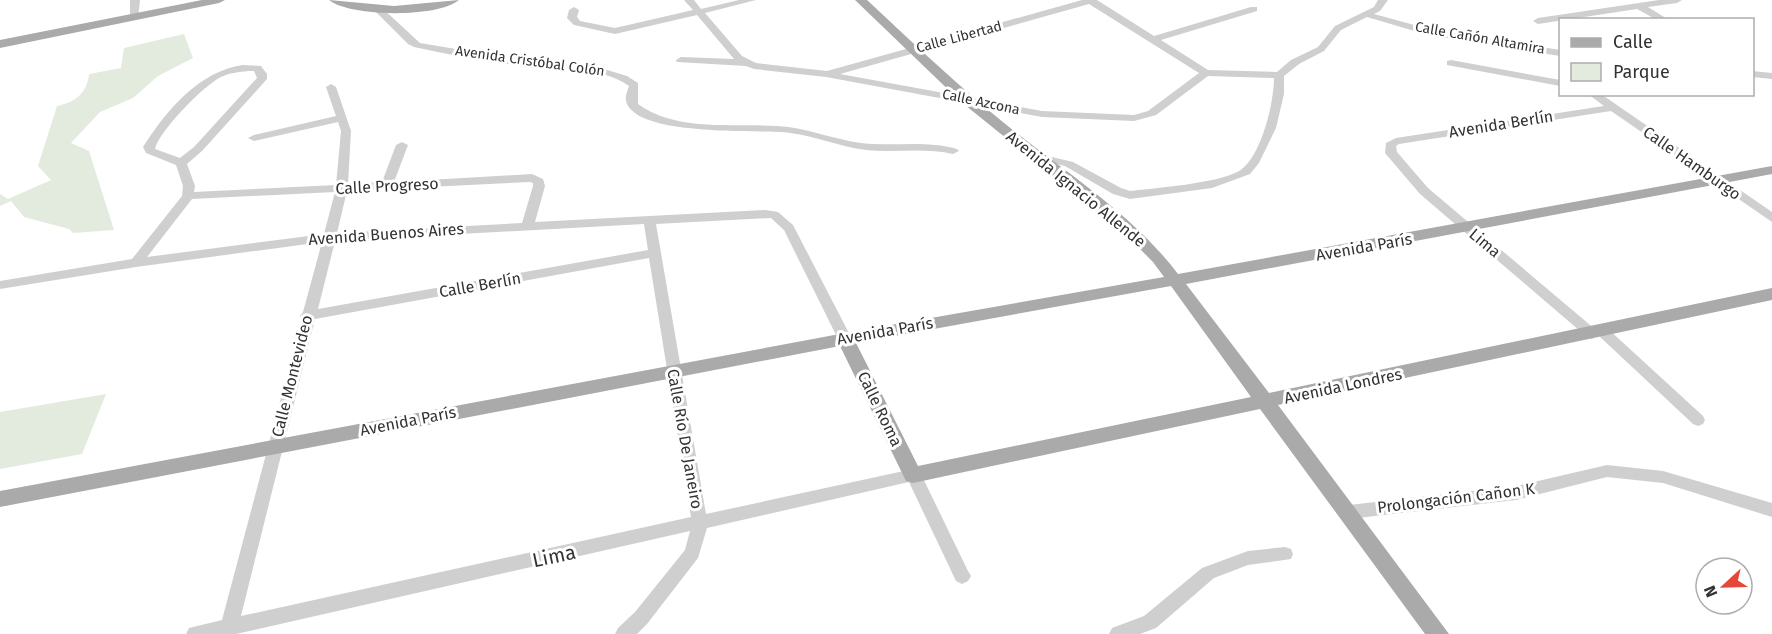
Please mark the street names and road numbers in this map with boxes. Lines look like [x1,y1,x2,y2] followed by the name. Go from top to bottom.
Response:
[914,17,1004,57] street label: Calle Libertad
[1414,18,1546,58] street label: Calle Cañón Altamira
[454,42,606,80] street label: Avenida Cristóbal Colón
[941,85,1021,119] street label: Calle Azcona
[1448,106,1554,142] street label: Avenida Berlín
[1639,122,1745,204] street label: Calle Hamburgo
[1002,127,1150,251] street label: Avenida Ignacio Allende
[335,174,439,198] street label: Calle Progreso
[308,219,464,249] street label: Avenida Buenos Aires
[1466,225,1504,261] street label: Lima
[1314,229,1414,265] street label: Avenida París
[438,268,522,302] street label: Calle Berlín
[268,313,316,439] street label: Calle Montevideo
[835,313,935,349] street label: Avenida París
[1282,364,1404,408] street label: Avenida Londres
[663,367,707,511] street label: Calle Río De Janeiro
[854,369,906,449] street label: Calle Roma
[358,402,458,440] street label: Avenida París
[1376,479,1536,517] street label: Prolongación Cañon K
[530,540,578,572] street label: Lima

